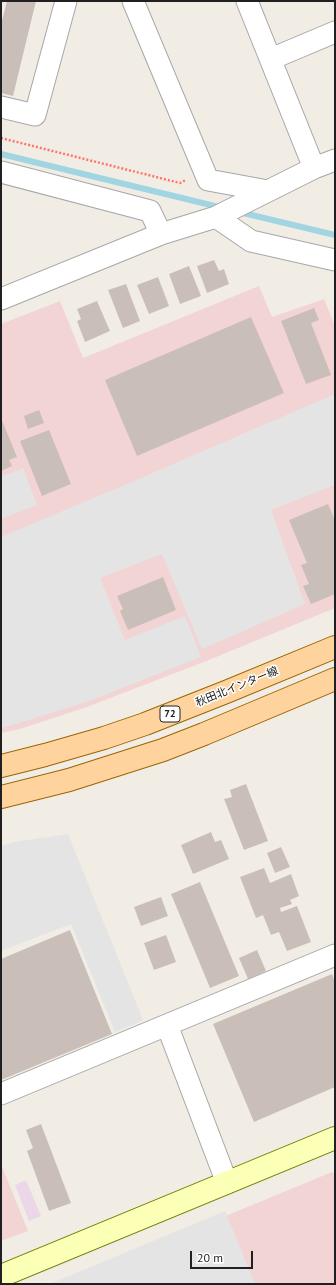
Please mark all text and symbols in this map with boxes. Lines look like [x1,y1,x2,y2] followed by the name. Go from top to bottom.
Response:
[194,664,280,710] street label: 秋田北インター線
[160,706,180,722] road number: 72
[192,1243,255,1269] scale bar
[197,1250,223,1265] text: 20 m

